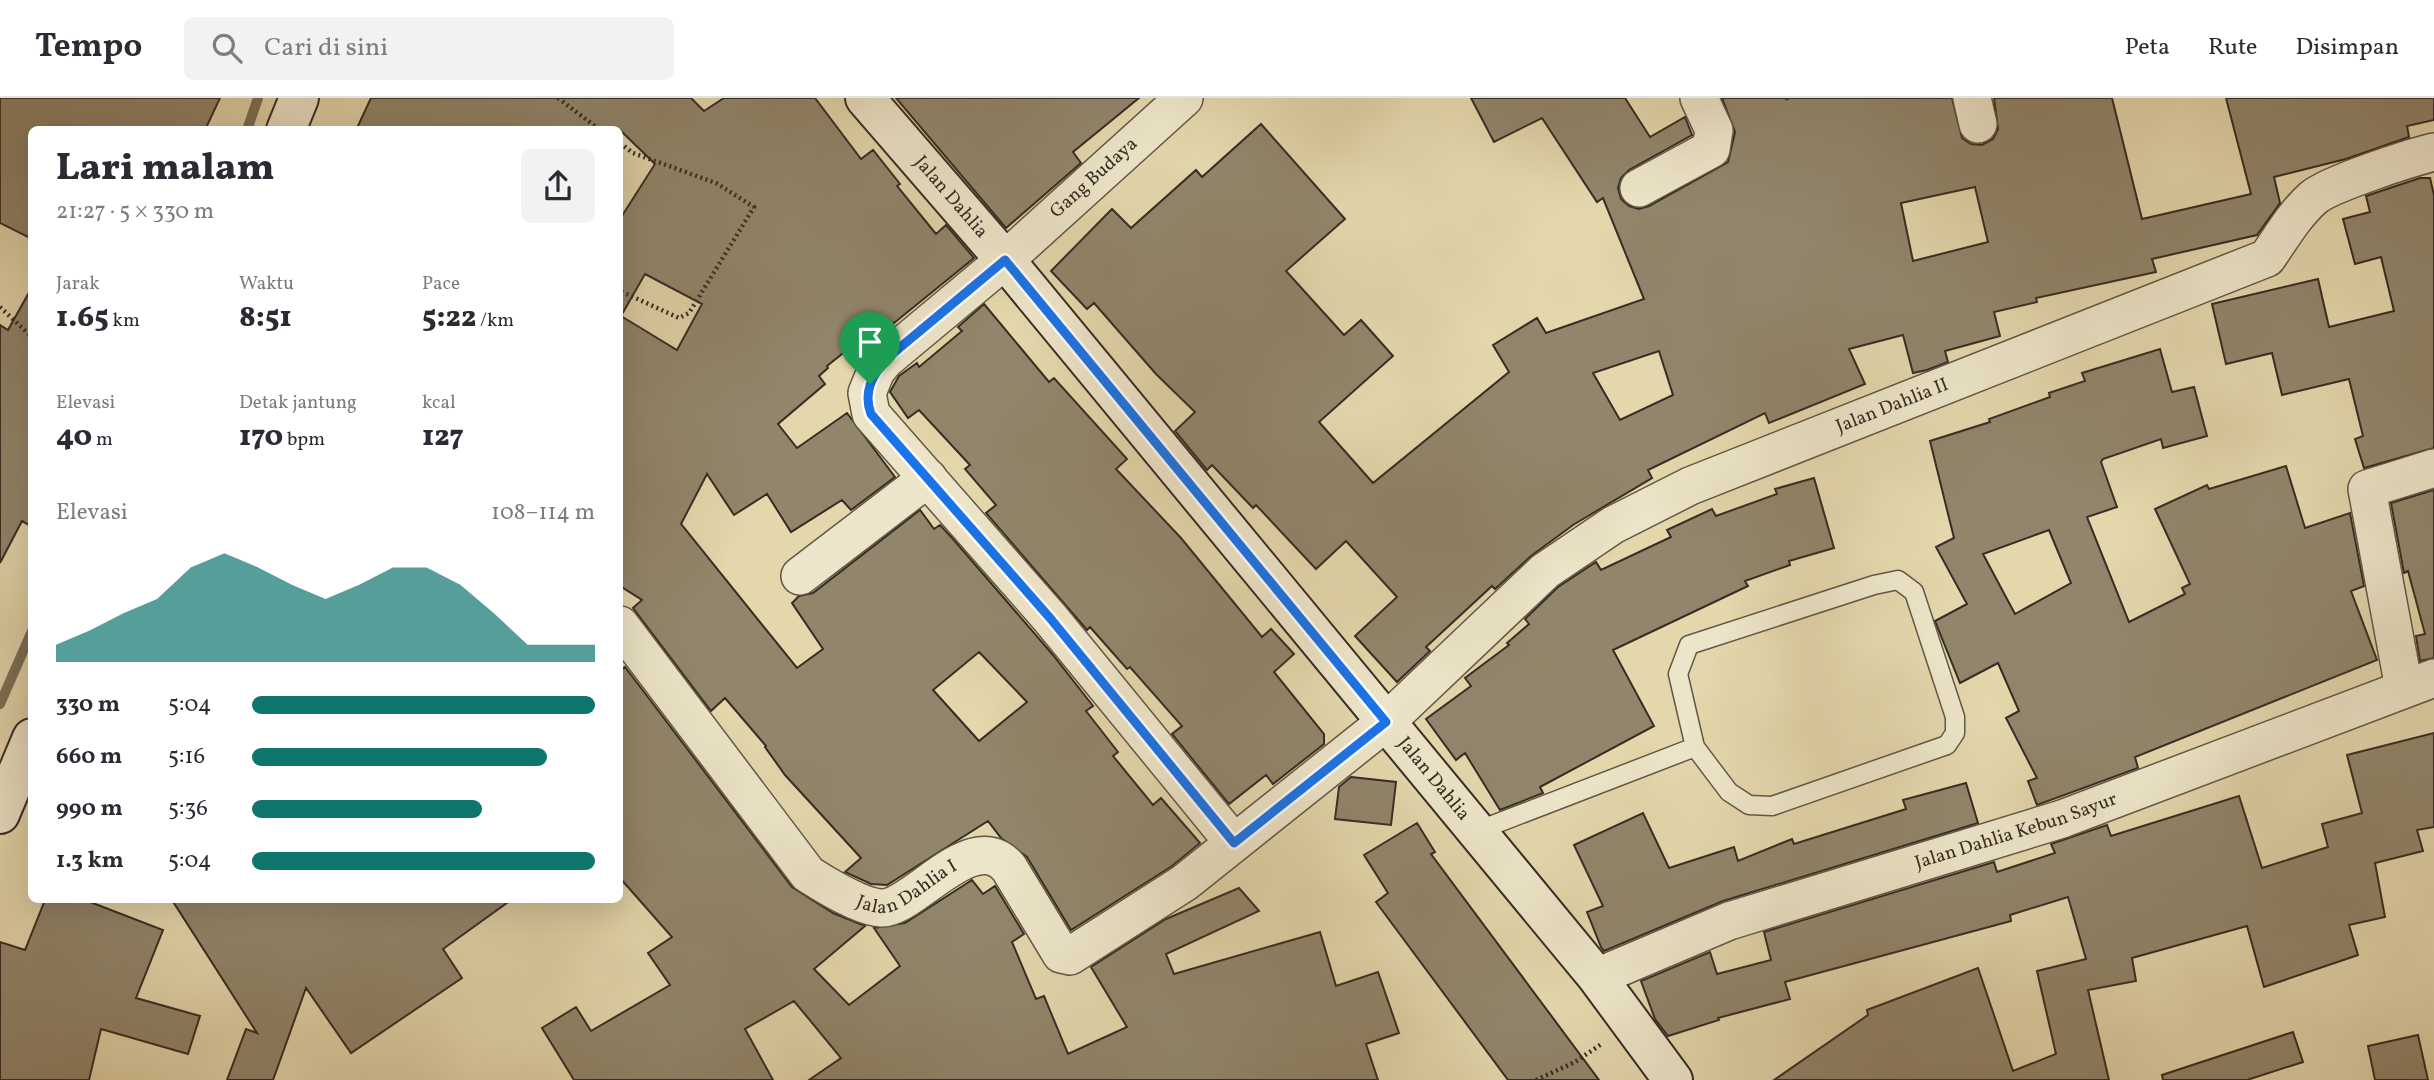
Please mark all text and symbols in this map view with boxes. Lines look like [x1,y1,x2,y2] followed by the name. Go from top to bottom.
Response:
[184,17,674,80] search box
[35,25,142,71] text: Tempo
[208,29,246,67] icon: search
[264,30,388,66] text: Cari di sini
[2125,31,2170,65] text: Peta
[2208,31,2257,65] text: Rute
[2295,31,2399,65] text: Disimpan
[1044,132,1144,224] street label: Gang Budaya
[56,143,275,196] text: Lari malam
[521,149,595,223] button: share
[908,150,994,244] street label: Jalan Dahlia
[56,196,214,228] text: 21:27 · 5 × 330 m
[56,271,100,297] text: Jarak
[239,271,294,297] text: Waktu
[422,271,460,297] text: Pace
[56,297,109,339] text: 1.65
[239,297,292,339] text: 8:51
[422,297,476,339] text: 5:22
[109,308,140,334] text: km
[476,308,514,334] text: /km
[840,312,900,384] pin
[851,323,889,361] icon: arrive
[1832,372,1952,440] street label: Jalan Dahlia II
[56,390,115,416] text: Elevasi
[239,390,357,416] text: Detak jantung
[422,390,456,416] text: kcal
[56,416,92,458] text: 40
[239,416,283,458] text: 170
[422,416,464,458] text: 127
[92,427,113,453] text: m
[283,427,325,453] text: bpm
[56,497,128,529] text: Elevasi
[491,497,595,529] text: 108–114 m
[56,689,120,721] text: 330 m
[168,689,211,721] text: 5:04
[1391,731,1476,826] street label: Jalan Dahlia
[56,741,122,773] text: 660 m
[168,741,205,773] text: 5:16
[1912,786,2121,876] street label: Jalan Dahlia Kebun Sayur
[56,793,123,825] text: 990 m
[168,793,208,825] text: 5:36
[56,845,124,877] text: 1.3 km
[168,845,211,877] text: 5:04
[852,854,962,921] street label: Jalan Dahlia I

